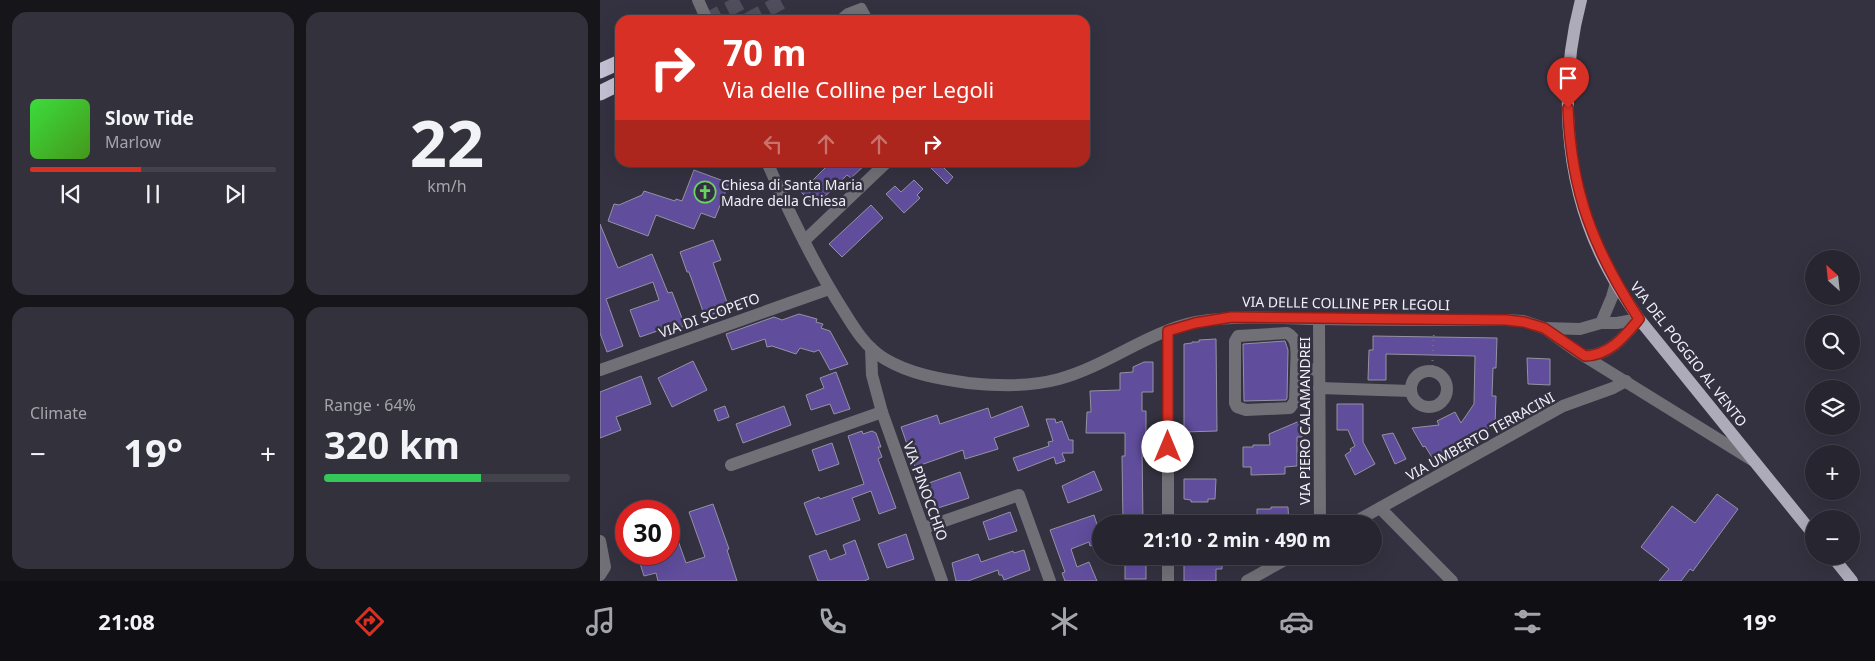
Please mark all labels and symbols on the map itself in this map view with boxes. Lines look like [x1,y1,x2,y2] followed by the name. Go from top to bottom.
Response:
[1547,57,1589,108] pin
[721,175,863,210] place label: Chiesa di Santa Maria Madre della Chiesa
[693,180,717,204] church icon: Chiesa di Santa Maria Madre della Chiesa
[1805,250,1860,305] north arrow
[1626,278,1752,430] street label: VIA DEL POGGIO AL VENTO
[656,288,762,342] street label: VIA DI SCOPETO
[1242,292,1450,314] street label: VIA DELLE COLLINE PER LEGOLI
[1295,337,1314,505] street label: VIA PIERO CALAMANDREI
[1402,387,1558,485] street label: VIA UMBERTO TERRACINI
[1141,420,1193,472] position arrow
[899,439,953,543] street label: VIA PINOCCHIO
[615,500,680,565] speed limit sign: 30

